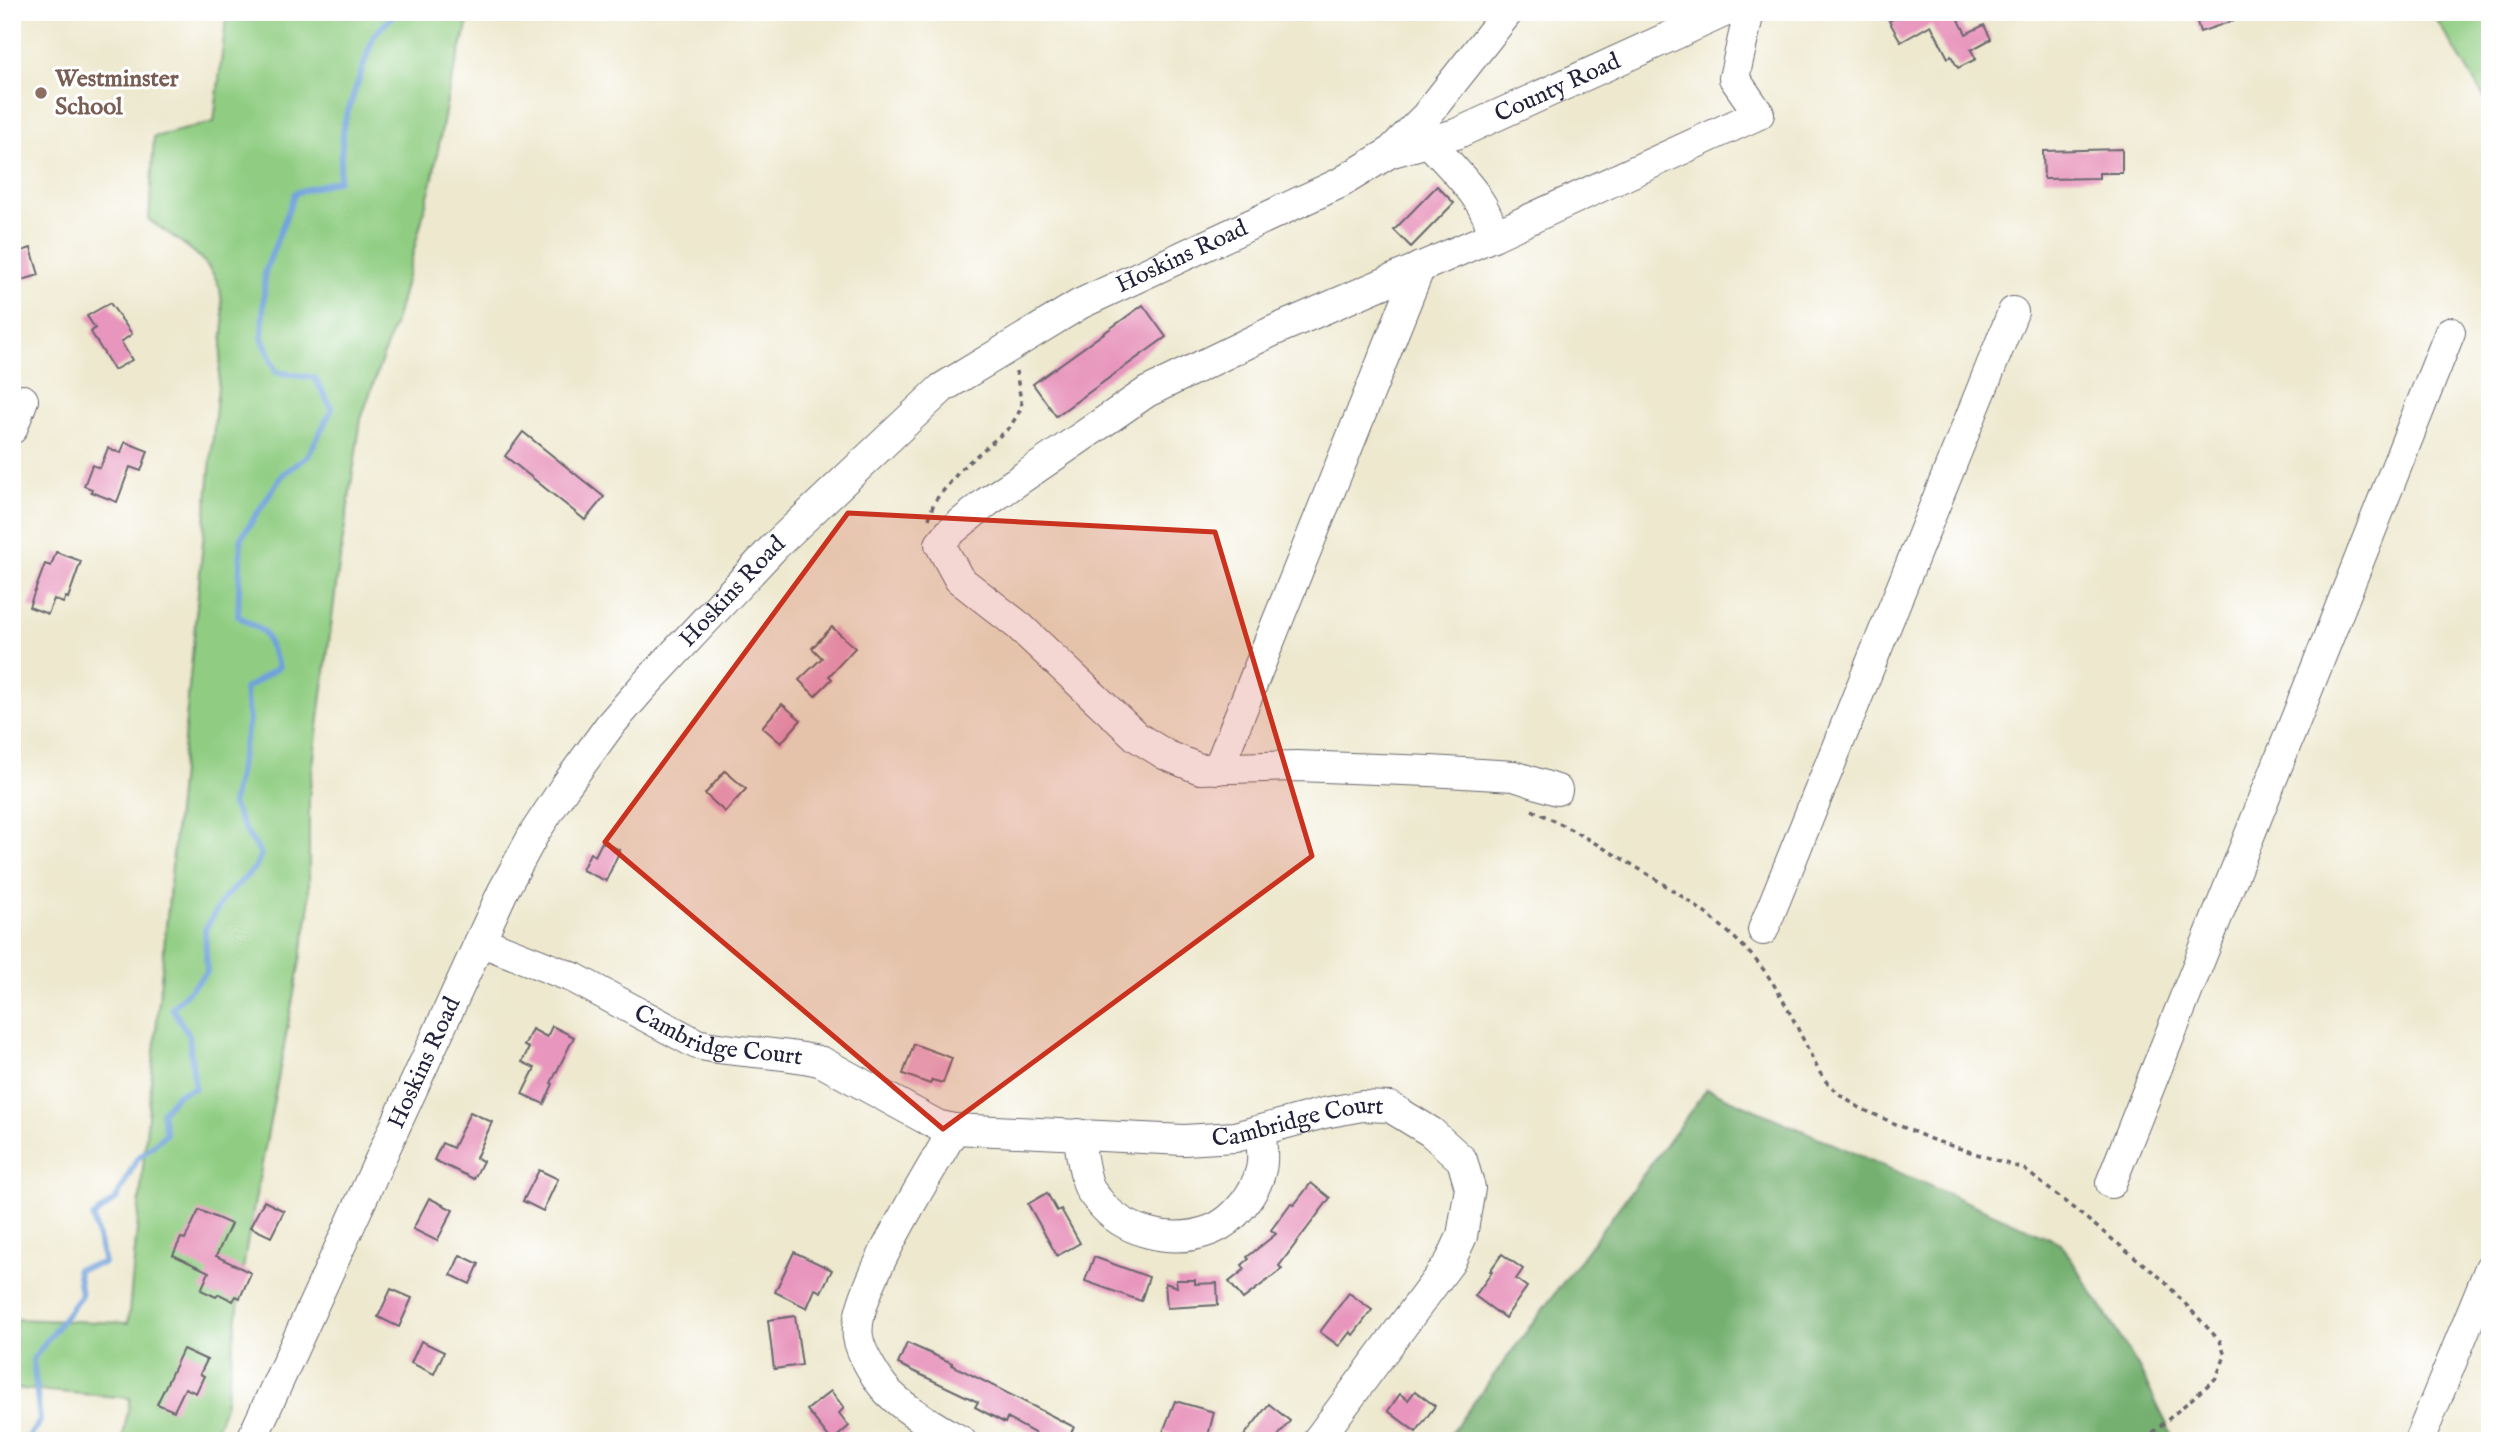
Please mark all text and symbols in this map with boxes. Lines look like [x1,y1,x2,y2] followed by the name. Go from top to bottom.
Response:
[1490,46,1625,130] street label: County Road
[54,64,179,123] place label: Westminster School
[33,85,49,101] marker: Westminster School
[1111,213,1253,301] street label: Hoskins Road
[673,529,792,654] street label: Hoskins Road
[381,992,468,1134] street label: Hoskins Road
[629,998,805,1073] street label: Cambridge Court
[1211,1090,1384,1154] street label: Cambridge Court

